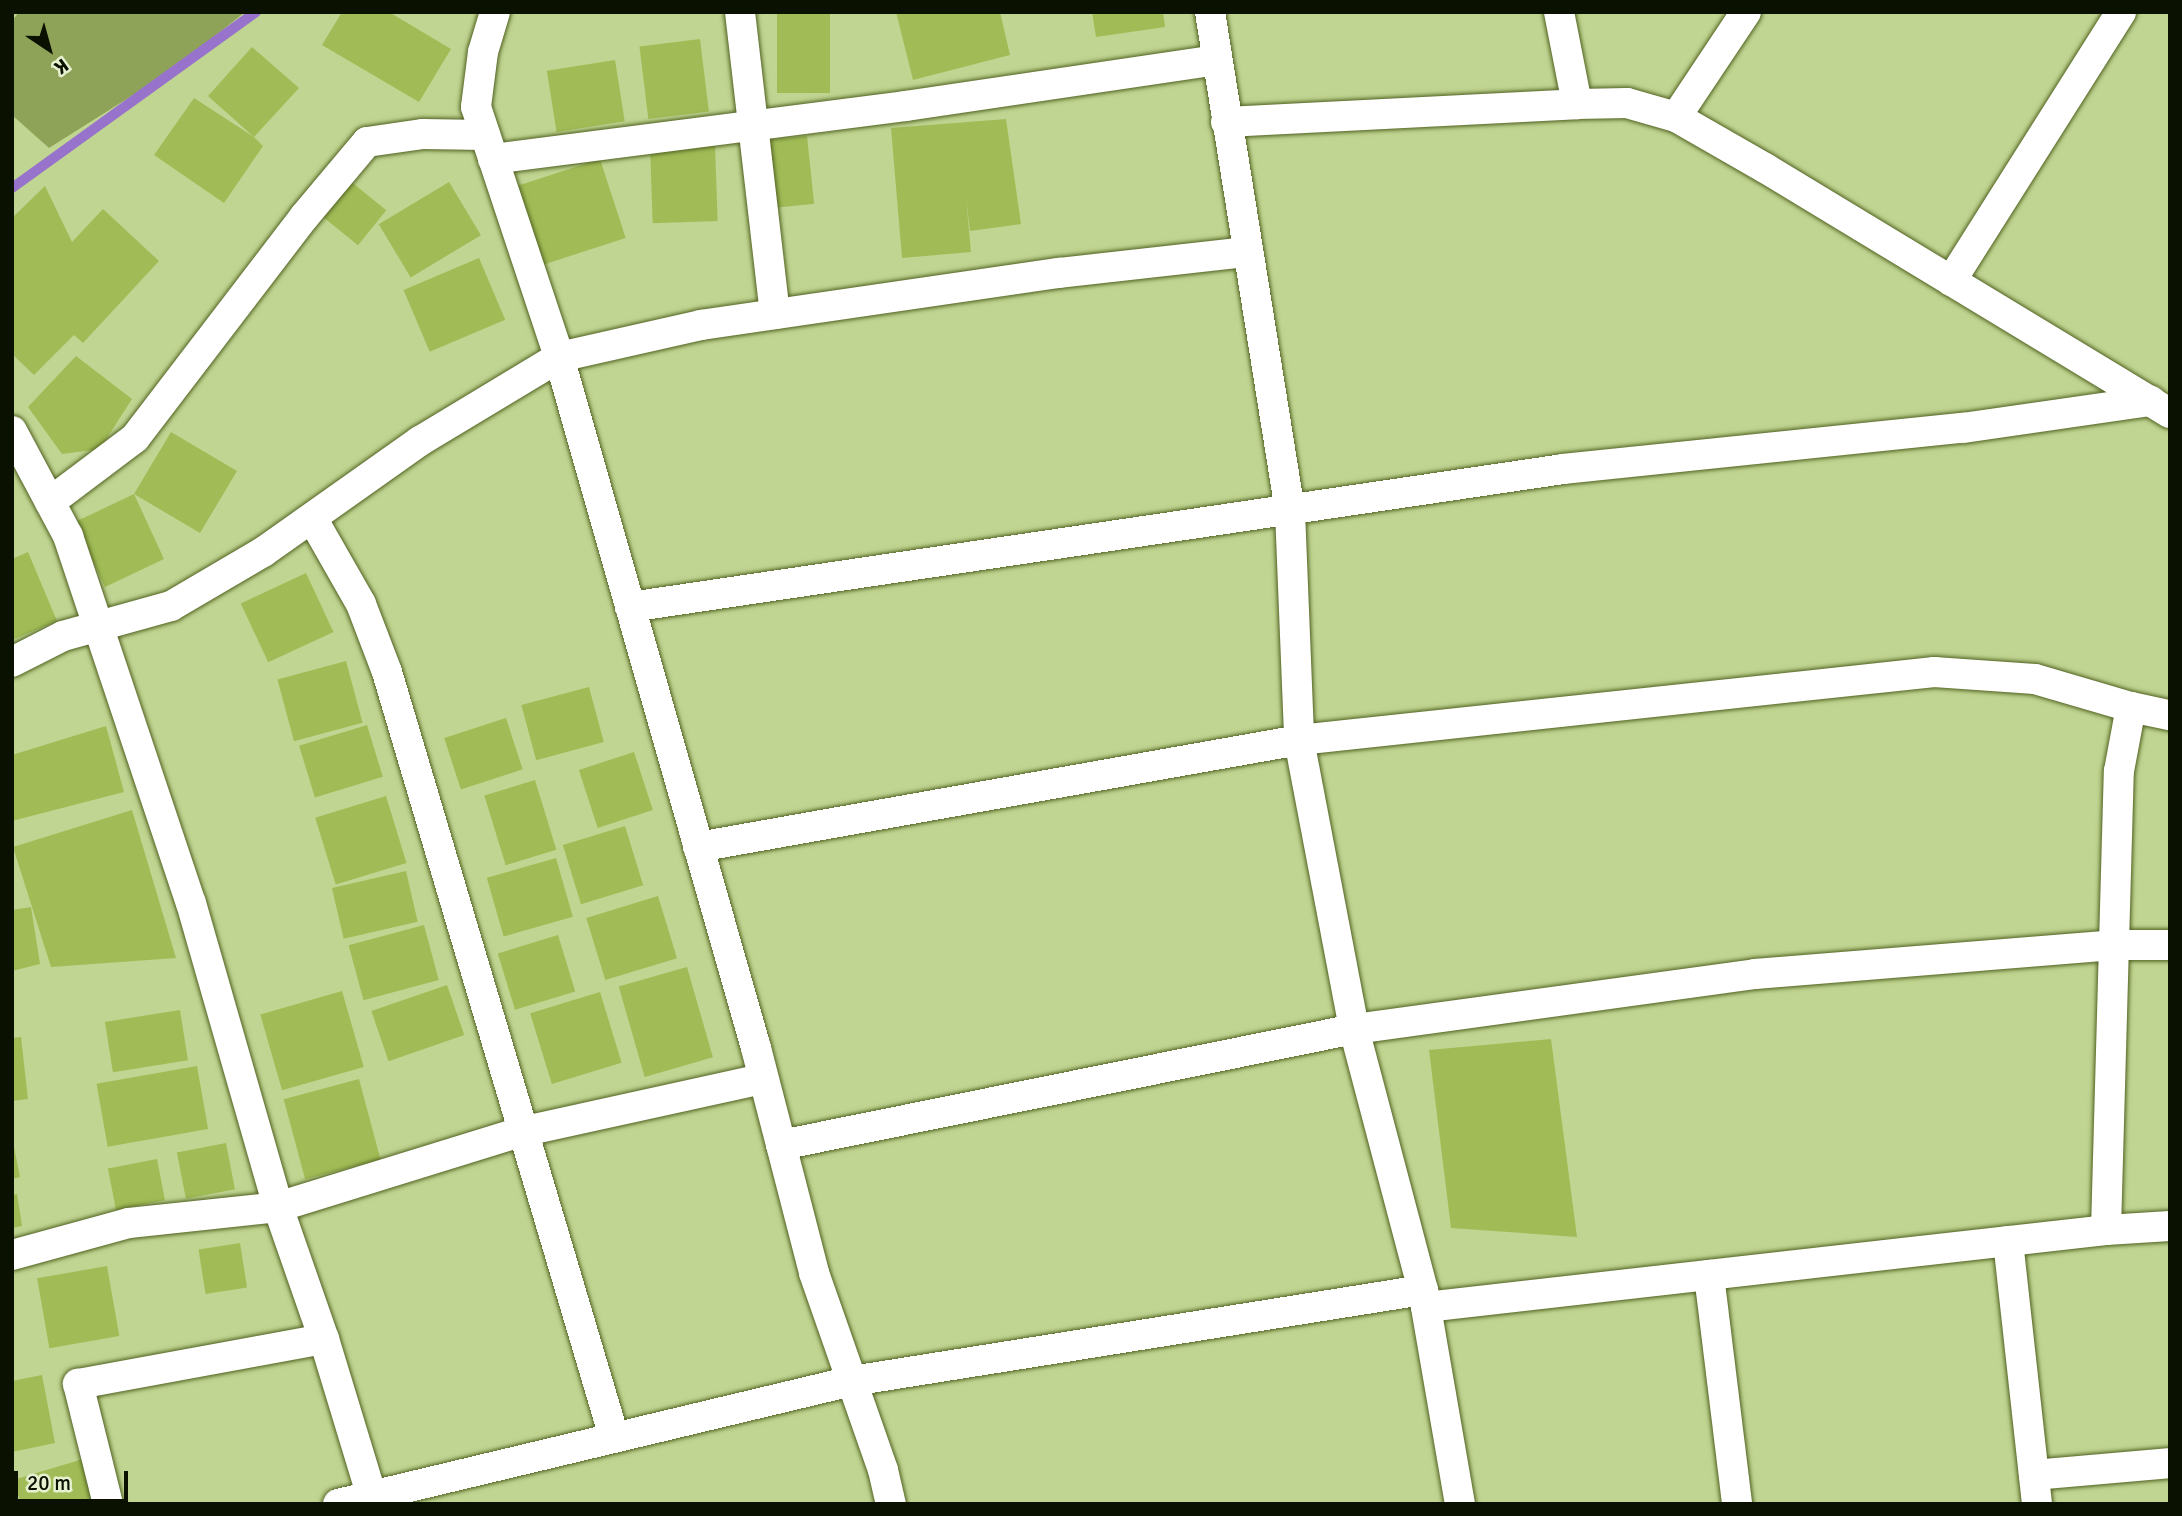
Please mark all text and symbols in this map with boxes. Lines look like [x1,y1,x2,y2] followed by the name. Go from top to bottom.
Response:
[14,14,84,84] north arrow
[50,53,73,79] text: K
[18,1456,131,1500] scale bar
[27,1470,71,1496] text: 20 m

